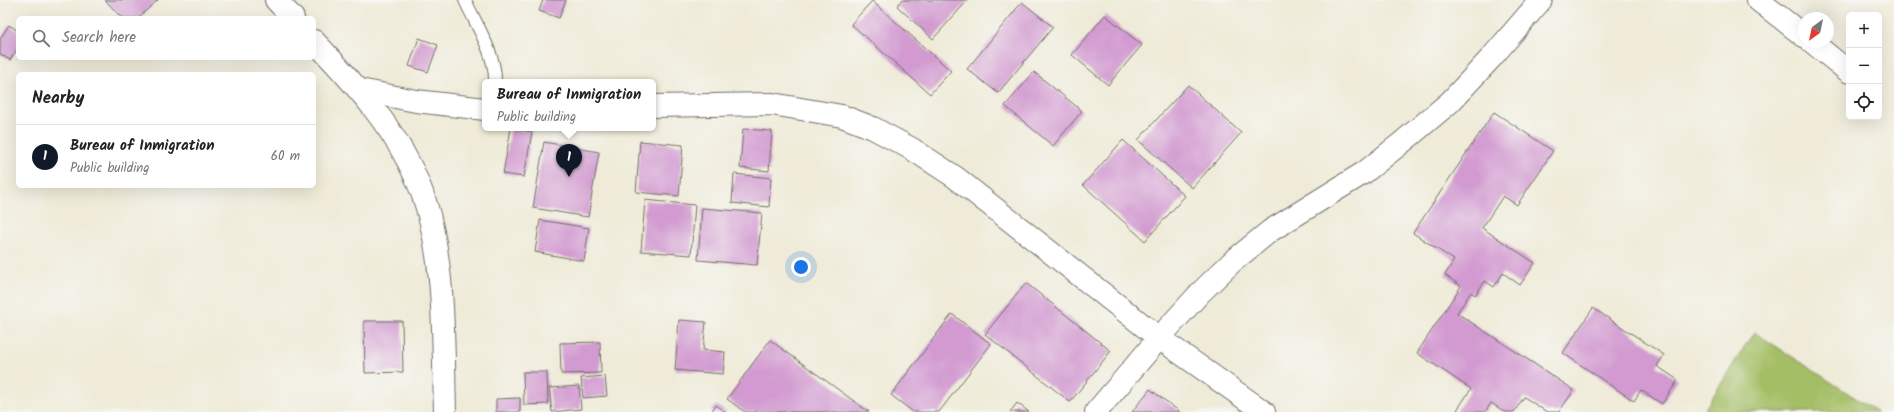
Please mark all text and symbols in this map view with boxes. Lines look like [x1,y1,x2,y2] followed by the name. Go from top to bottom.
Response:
[1798,12,1834,48] north arrow
[1846,12,1882,120] map controls
[1846,12,1882,48] button: +
[16,16,316,60] search box
[62,26,136,50] text: Search here
[30,27,52,49] icon: search
[1846,48,1882,84] button: −
[482,79,656,131] popup
[497,83,641,107] text: Bureau of Inmigration
[1846,84,1882,120] button: locate
[32,85,84,112] text: Nearby
[497,107,576,128] text: Public building
[70,134,215,158] text: Bureau of Inmigration
[556,144,582,177] pin: 1
[43,146,47,167] text: 1
[271,146,300,167] text: 60 m
[70,158,149,179] text: Public building
[791,257,811,277] your location

